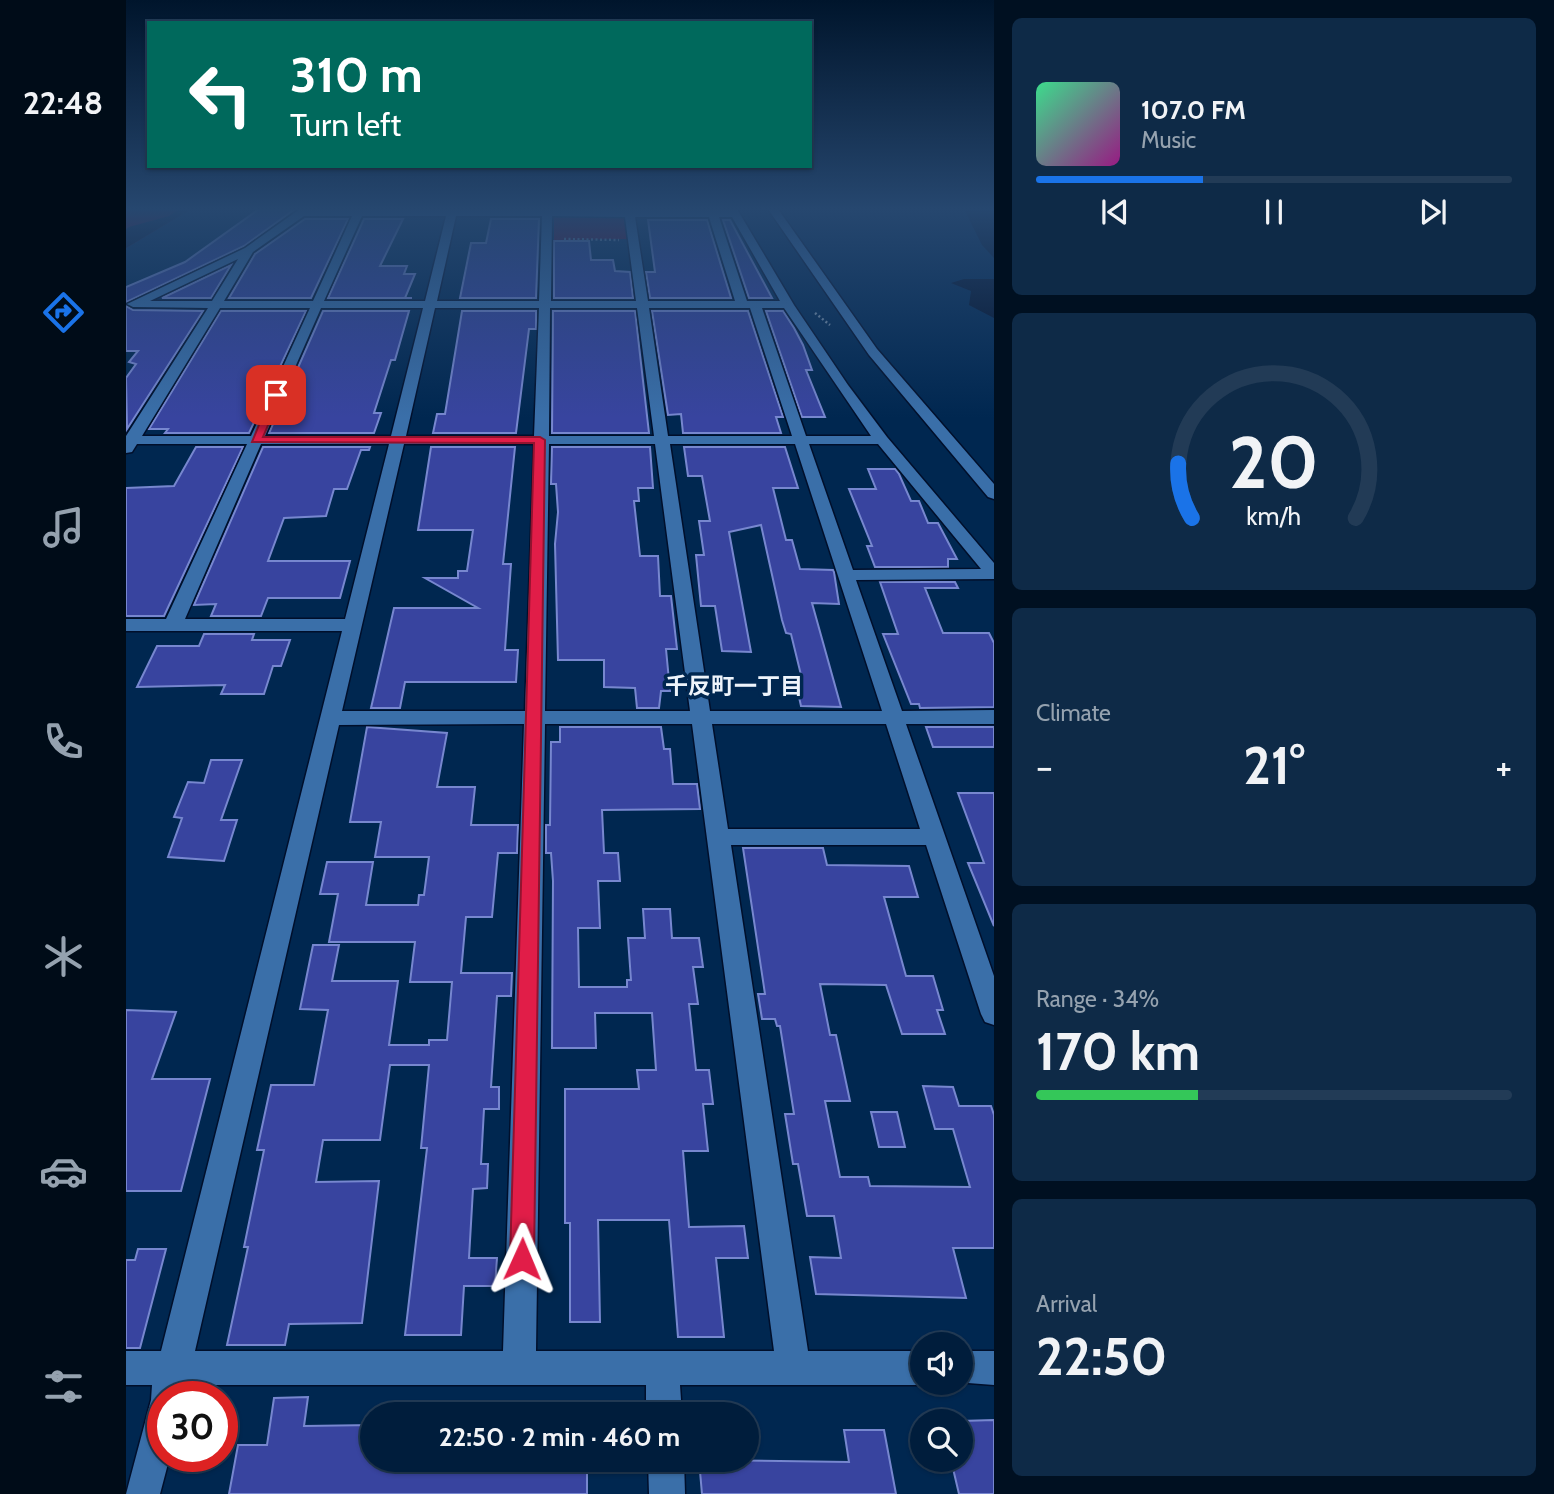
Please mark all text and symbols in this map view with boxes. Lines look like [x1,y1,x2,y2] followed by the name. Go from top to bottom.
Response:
[290,45,423,104] text: 310 m
[175,49,266,140] icon: left
[23,83,103,122] text: 22:48
[1141,94,1246,126] text: 107.0 FM
[290,105,401,144] text: Turn left
[1141,126,1196,154] text: Music
[1096,193,1134,231] icon: previous
[1255,193,1293,231] icon: pause
[1414,193,1452,231] icon: next
[39,288,88,337] icon: directions
[246,365,306,425] pin
[257,376,295,414] icon: arrive
[1229,418,1319,506] text: 20
[1247,501,1301,531] text: km/h
[39,503,88,552] icon: music
[665,672,803,700] district label: 千反町一丁目
[1036,699,1111,727] text: Climate
[39,717,88,766] icon: phone
[1243,734,1305,797] text: 21°
[1036,743,1053,790] text: −
[1495,743,1512,790] text: +
[39,932,88,981] icon: climate
[1036,985,1159,1013] text: Range · 34%
[1036,1020,1200,1083] text: 170 km
[39,1147,88,1196] icon: car
[485,1222,559,1296] position arrow
[1036,1290,1097,1318] text: Arrival
[1036,1325,1167,1388] text: 22:50
[910,1332,973,1472] map controls
[910,1332,973,1395] button: sound
[39,1362,88,1411] icon: filters
[147,1381,238,1472] speed limit sign: 30
[910,1409,973,1472] button: search
[439,1421,680,1453] text: 22:50 · 2 min · 460 m

